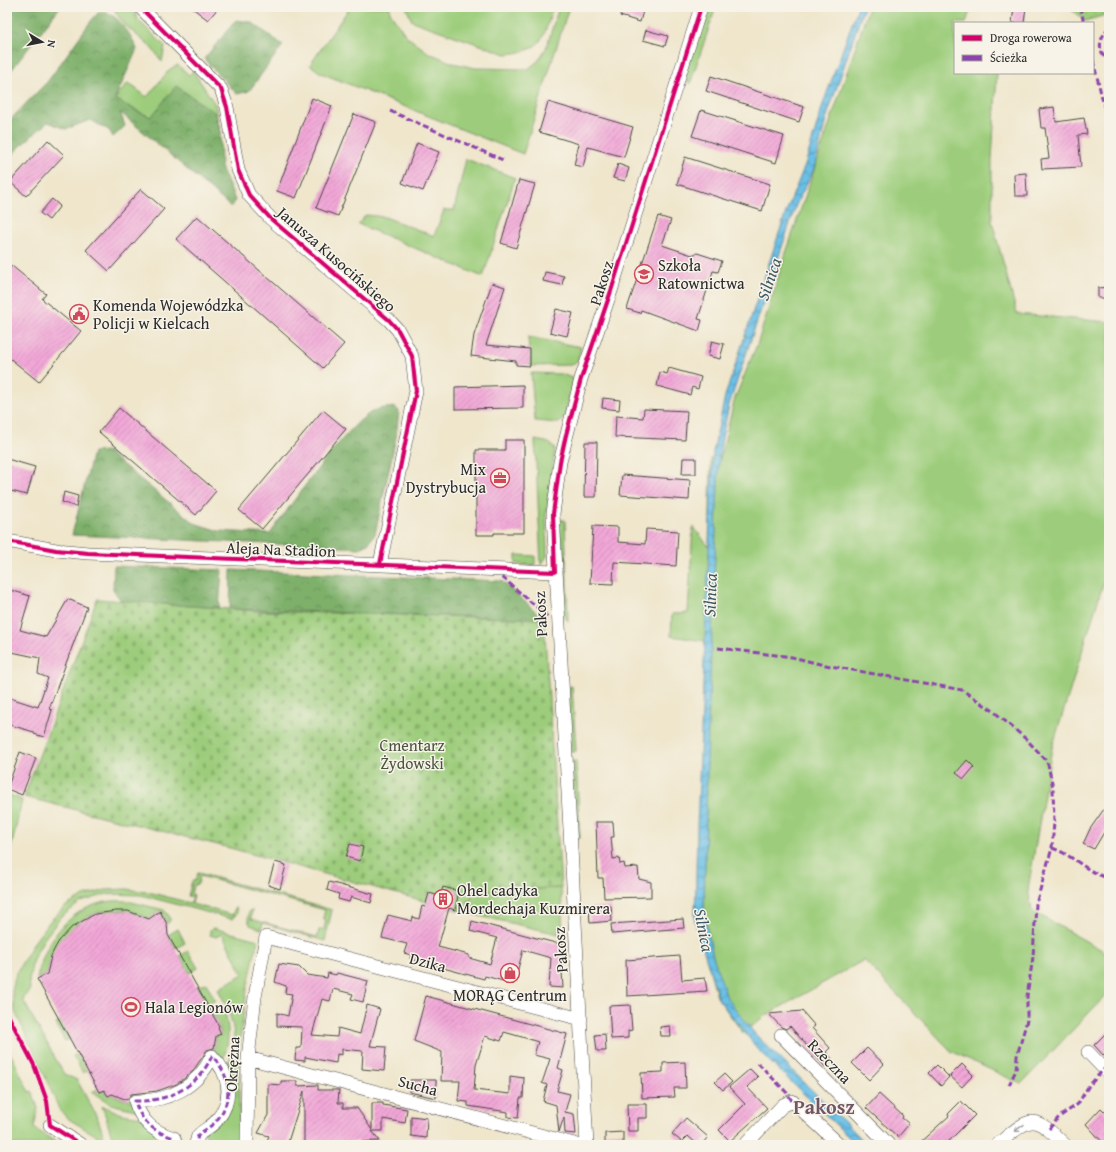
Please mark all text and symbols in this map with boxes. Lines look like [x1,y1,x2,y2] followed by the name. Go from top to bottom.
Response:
[22,22,62,62] north arrow
[954,22,1094,74] legend
[990,29,1072,46] text: Droga rowerowa
[43,39,60,49] text: N
[990,49,1028,66] text: Ścieżka
[271,199,402,317] street label: Janusza Kusocińskiego
[658,253,745,295] place label: Szkoła Ratownictwa
[750,254,788,304] water label: Silnica
[583,258,619,308] street label: Pakosz
[633,263,655,285] school or university icon: Szkoła Ratownictwa
[93,293,244,335] place label: Komenda Wojewódzka Policji w Kielcach
[68,303,90,325] public building icon: Komenda Wojewódzka Policji w Kielcach
[406,457,487,499] place label: Mix Dystrybucja
[489,467,511,489] office icon: Mix Dystrybucja
[226,535,336,563] street label: Aleja Na Stadion
[696,572,723,617] water label: Silnica
[527,591,553,637] street label: Pakosz
[379,733,445,775] park label: Cmentarz Żydowski
[457,878,611,920] place label: Ohel cadyka Mordechaja Kuzmirera
[432,888,454,910] building icon: Ohel cadyka Mordechaja Kuzmirera
[688,906,721,954] water label: Silnica
[546,926,574,974] street label: Pakosz
[407,946,449,978] street label: Dzika
[499,962,521,984] shop icon: MORĄG Centrum
[453,983,567,1007] place label: MORĄG Centrum
[145,995,244,1019] place label: Hala Legionów
[120,996,142,1018] sports icon: Hala Legionów
[802,1033,858,1089] street label: Rzeczna
[219,1035,245,1092] street label: Okrężna
[396,1068,441,1102] street label: Sucha
[793,1092,855,1121] district label: Pakosz
[1014,1124,1025,1132] one-way arrow

